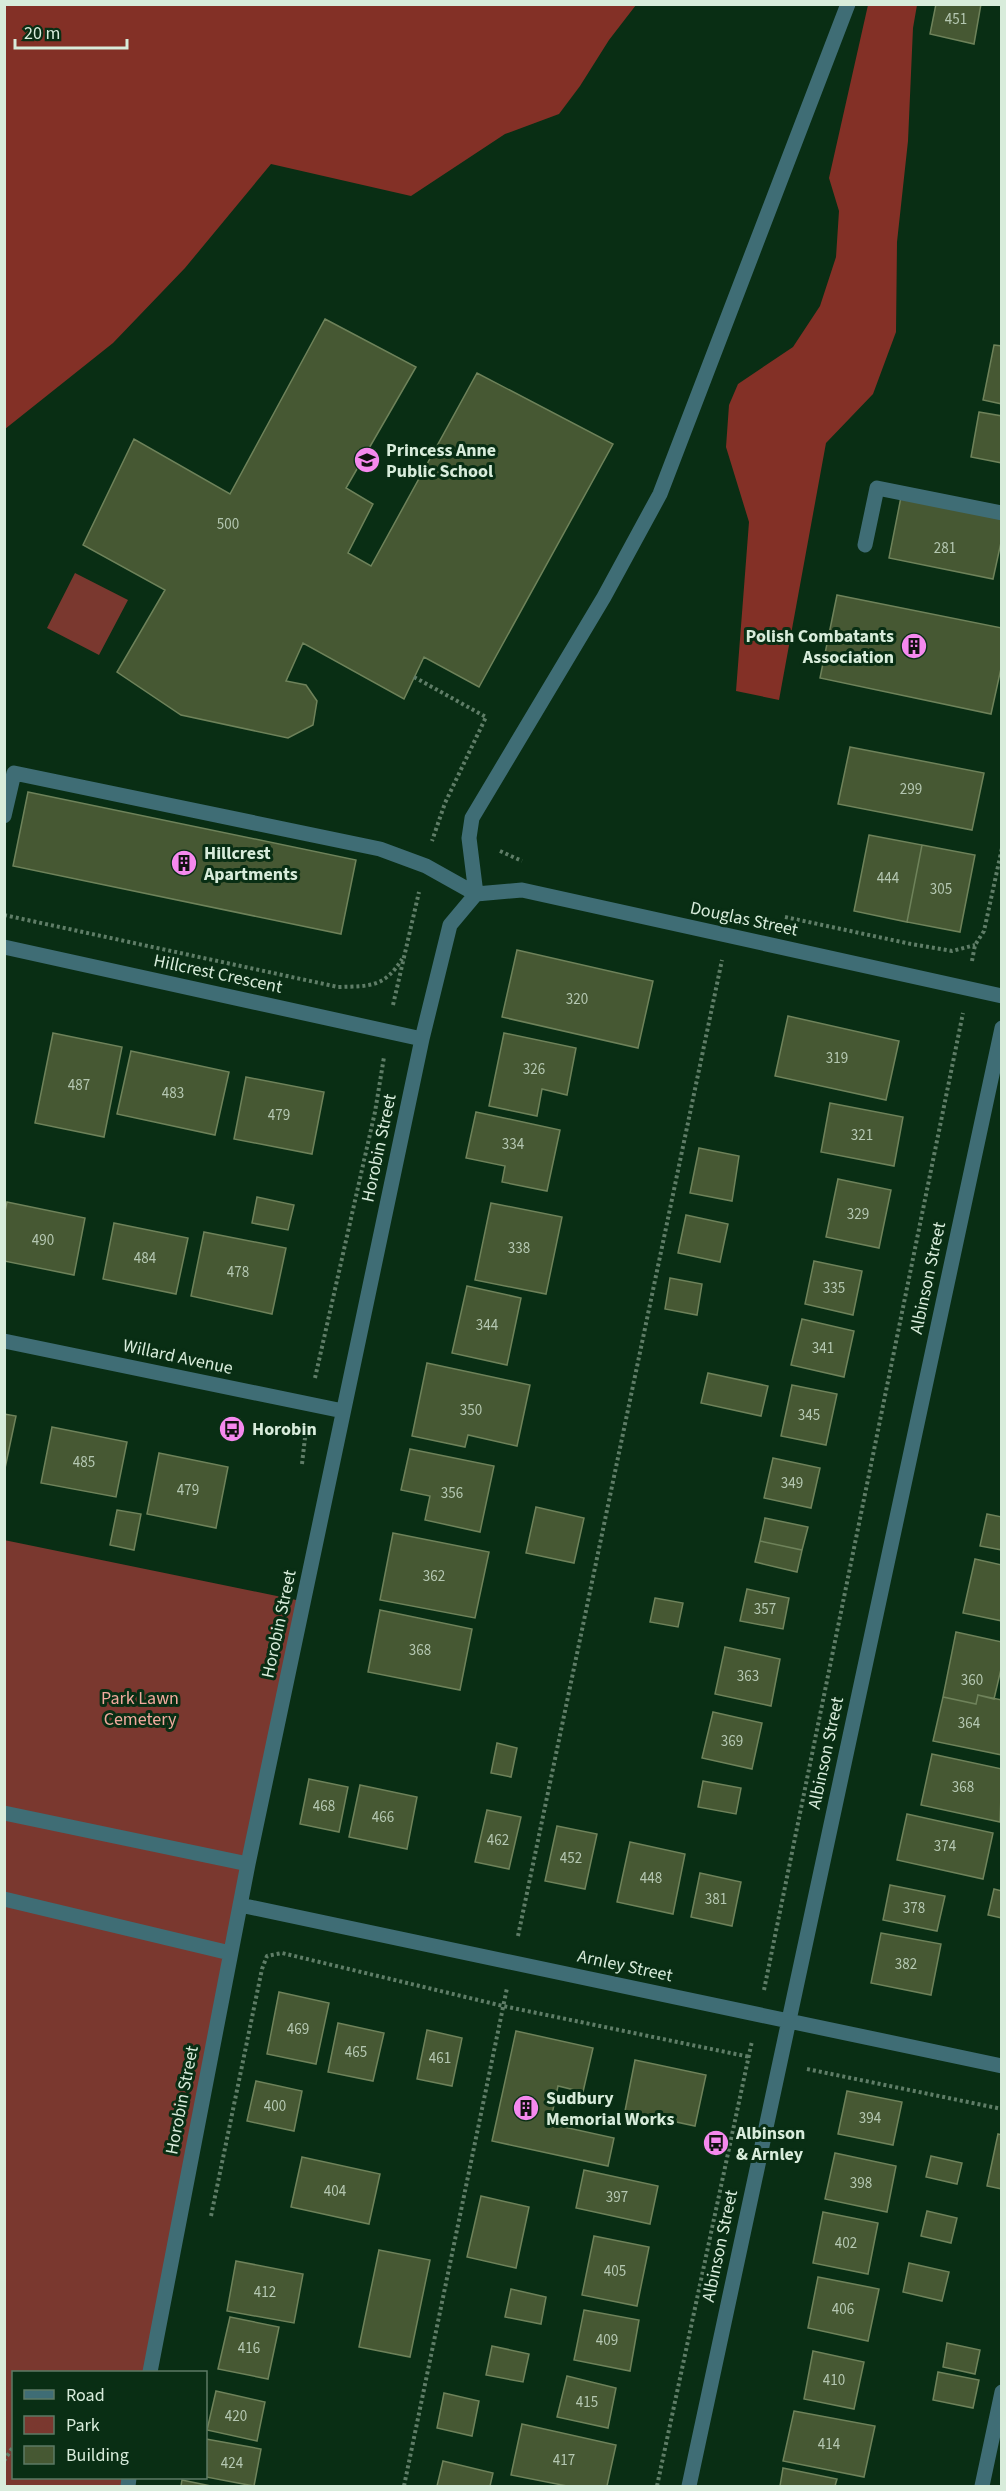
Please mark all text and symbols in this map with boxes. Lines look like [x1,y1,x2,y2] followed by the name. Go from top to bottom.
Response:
[945,9,967,30] house number: 451
[15,12,128,50] scale bar
[24,21,60,46] text: 20 m
[386,438,496,484] place label: Princess Anne Public School
[352,445,382,475] school or university icon: Princess Anne Public School
[217,514,239,535] house number: 500
[934,538,956,559] house number: 281
[746,624,894,670] place label: Polish Combatants Association
[899,631,929,661] building icon: Polish Combatants Association
[900,779,922,800] house number: 299
[203,841,298,887] place label: Hillcrest Apartments
[169,848,199,878] building icon: Hillcrest Apartments
[877,868,900,889] house number: 444
[930,879,952,900] house number: 305
[688,895,800,943] street label: Douglas Street
[151,948,285,1000] street label: Hillcrest Crescent
[566,989,588,1010] house number: 320
[826,1048,848,1069] house number: 319
[523,1059,545,1080] house number: 326
[68,1075,90,1096] house number: 487
[162,1083,184,1104] house number: 483
[355,1091,403,1205] street label: Horobin Street
[268,1105,290,1126] house number: 479
[851,1125,873,1146] house number: 321
[502,1134,525,1155] house number: 334
[847,1204,869,1225] house number: 329
[904,1219,952,1337] street label: Albinson Street
[32,1230,54,1251] house number: 490
[508,1238,530,1259] house number: 338
[134,1248,157,1269] house number: 484
[227,1262,249,1283] house number: 478
[823,1278,845,1299] house number: 335
[476,1315,499,1336] house number: 344
[121,1333,235,1381] street label: Willard Avenue
[812,1338,834,1359] house number: 341
[460,1400,482,1421] house number: 350
[798,1405,820,1426] house number: 345
[217,1414,247,1444] bus stop icon: Horobin
[252,1417,317,1442] place label: Horobin
[73,1452,95,1473] house number: 485
[781,1473,803,1494] house number: 349
[177,1480,199,1501] house number: 479
[441,1483,463,1504] house number: 356
[423,1566,445,1587] house number: 362
[255,1567,303,1681] street label: Horobin Street
[754,1599,776,1620] house number: 357
[409,1640,431,1661] house number: 368
[737,1666,759,1687] house number: 363
[961,1670,983,1691] house number: 360
[101,1686,179,1732] park label: Park Lawn Cemetery
[802,1694,850,1812] street label: Albinson Street
[958,1713,981,1734] house number: 364
[721,1731,743,1752] house number: 369
[952,1777,974,1798] house number: 368
[313,1796,335,1817] house number: 468
[372,1807,394,1828] house number: 466
[487,1830,509,1851] house number: 462
[934,1836,957,1857] house number: 374
[560,1848,582,1869] house number: 452
[640,1868,662,1889] house number: 448
[705,1889,727,1910] house number: 381
[903,1898,925,1919] house number: 378
[575,1944,675,1988] street label: Arnley Street
[895,1954,917,1975] house number: 382
[287,2019,309,2040] house number: 469
[345,2042,367,2063] house number: 465
[159,2044,205,2156] street label: Horobin Street
[429,2048,451,2069] house number: 461
[546,2086,674,2132] place label: Sudbury Memorial Works
[511,2093,541,2123] building icon: Sudbury Memorial Works
[264,2096,286,2117] house number: 400
[859,2108,882,2129] house number: 394
[735,2121,805,2167] place label: Albinson & Arnley
[701,2128,731,2158] bus stop icon: Albinson & Arnley
[850,2173,872,2194] house number: 398
[324,2181,347,2202] house number: 404
[606,2187,628,2208] house number: 397
[696,2187,744,2305] street label: Albinson Street
[835,2233,857,2254] house number: 402
[604,2261,626,2282] house number: 405
[254,2282,276,2303] house number: 412
[832,2299,854,2320] house number: 406
[596,2330,618,2351] house number: 409
[238,2338,260,2359] house number: 416
[823,2370,845,2391] house number: 410
[12,2371,207,2479] legend
[66,2383,105,2408] text: Road
[576,2392,598,2413] house number: 415
[225,2406,247,2427] house number: 420
[66,2413,100,2438] text: Park
[818,2434,841,2455] house number: 414
[66,2443,129,2468] text: Building
[553,2450,575,2471] house number: 417
[221,2453,244,2474] house number: 424

